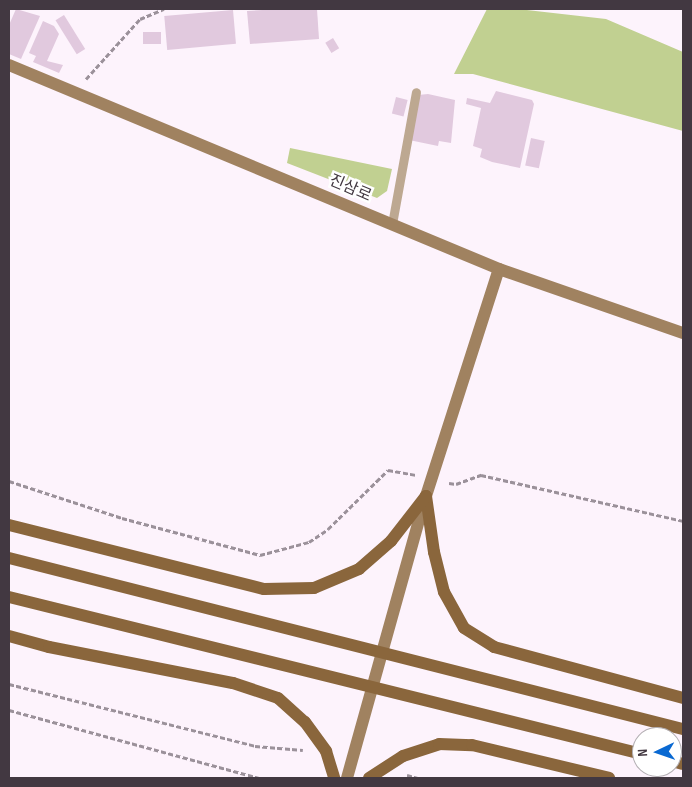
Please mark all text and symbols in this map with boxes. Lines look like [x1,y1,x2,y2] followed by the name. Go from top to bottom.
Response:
[326,172,374,206] street label: 진삼로
[632,727,682,777] north arrow
[634,749,651,757] text: N

